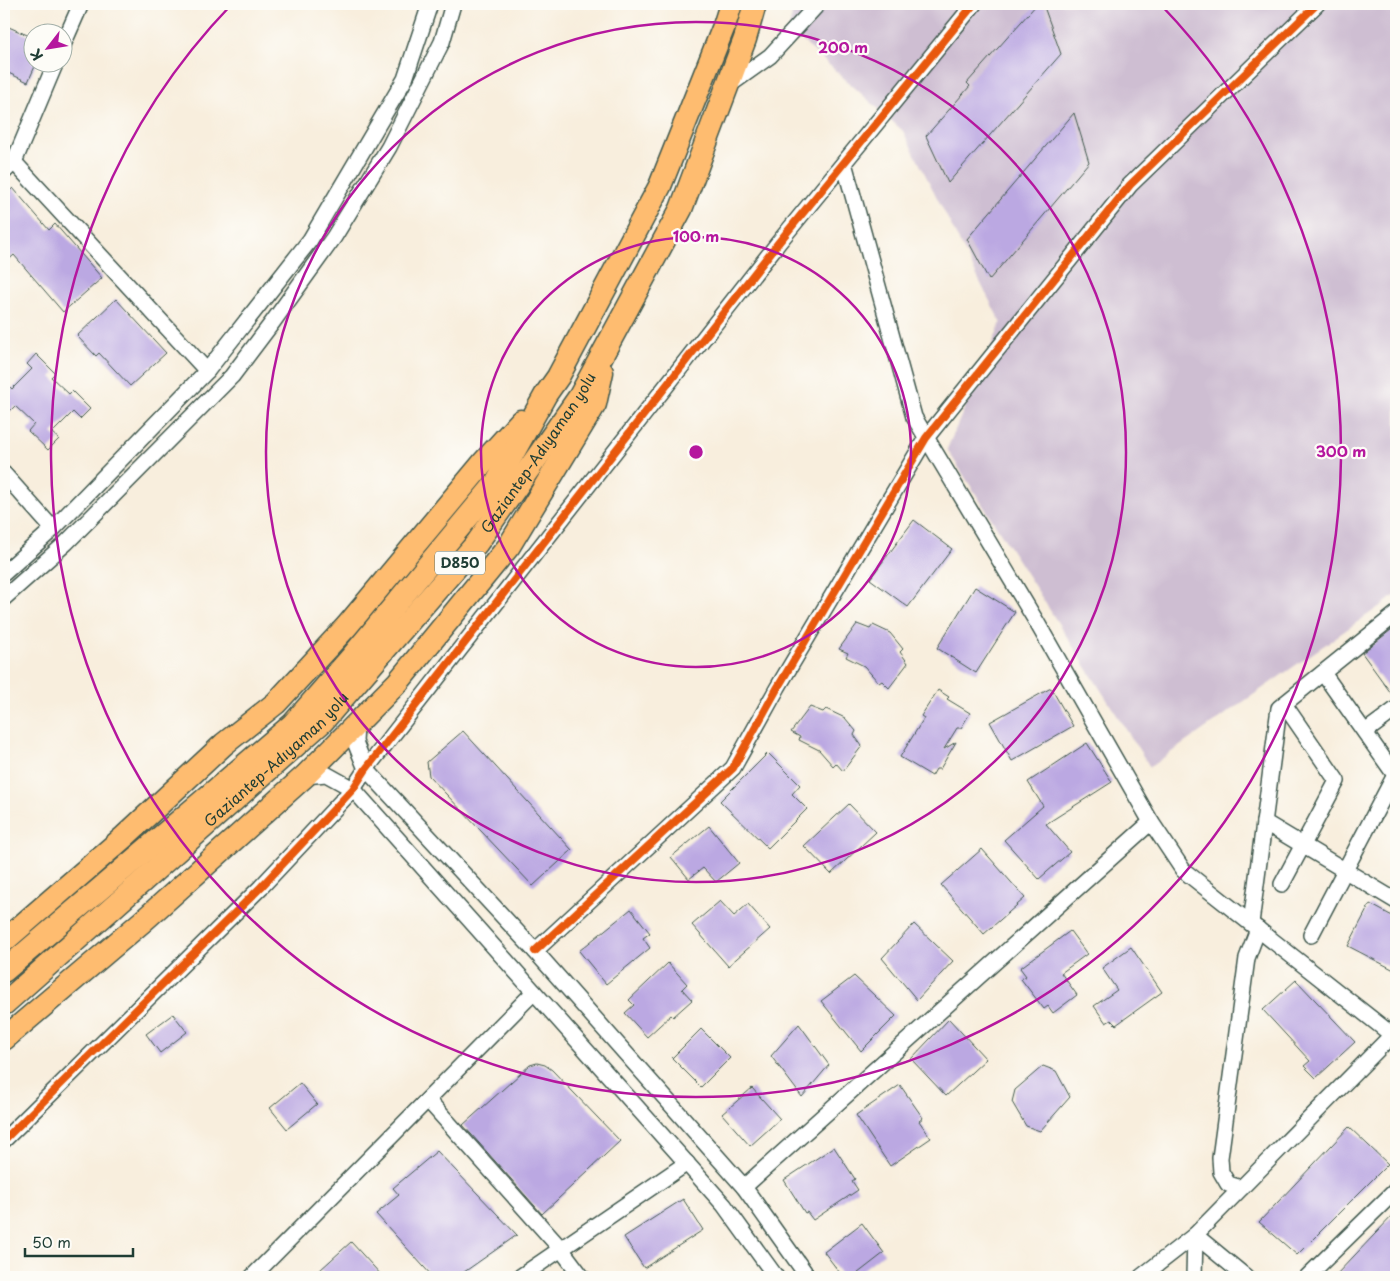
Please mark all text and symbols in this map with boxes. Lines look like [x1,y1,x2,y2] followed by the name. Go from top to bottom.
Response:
[22,22,72,72] north arrow
[818,35,868,58] text: 200 m
[25,45,48,65] text: K
[673,224,719,247] text: 100 m
[474,368,601,537] street label: Gaziantep-Adıyaman yolu
[1316,439,1366,462] text: 300 m
[687,443,705,461] centre of rings
[435,552,485,574] road number: D850
[198,686,353,832] street label: Gaziantep-Adıyaman yolu
[25,1226,132,1258] scale bar
[32,1230,71,1253] text: 50 m

